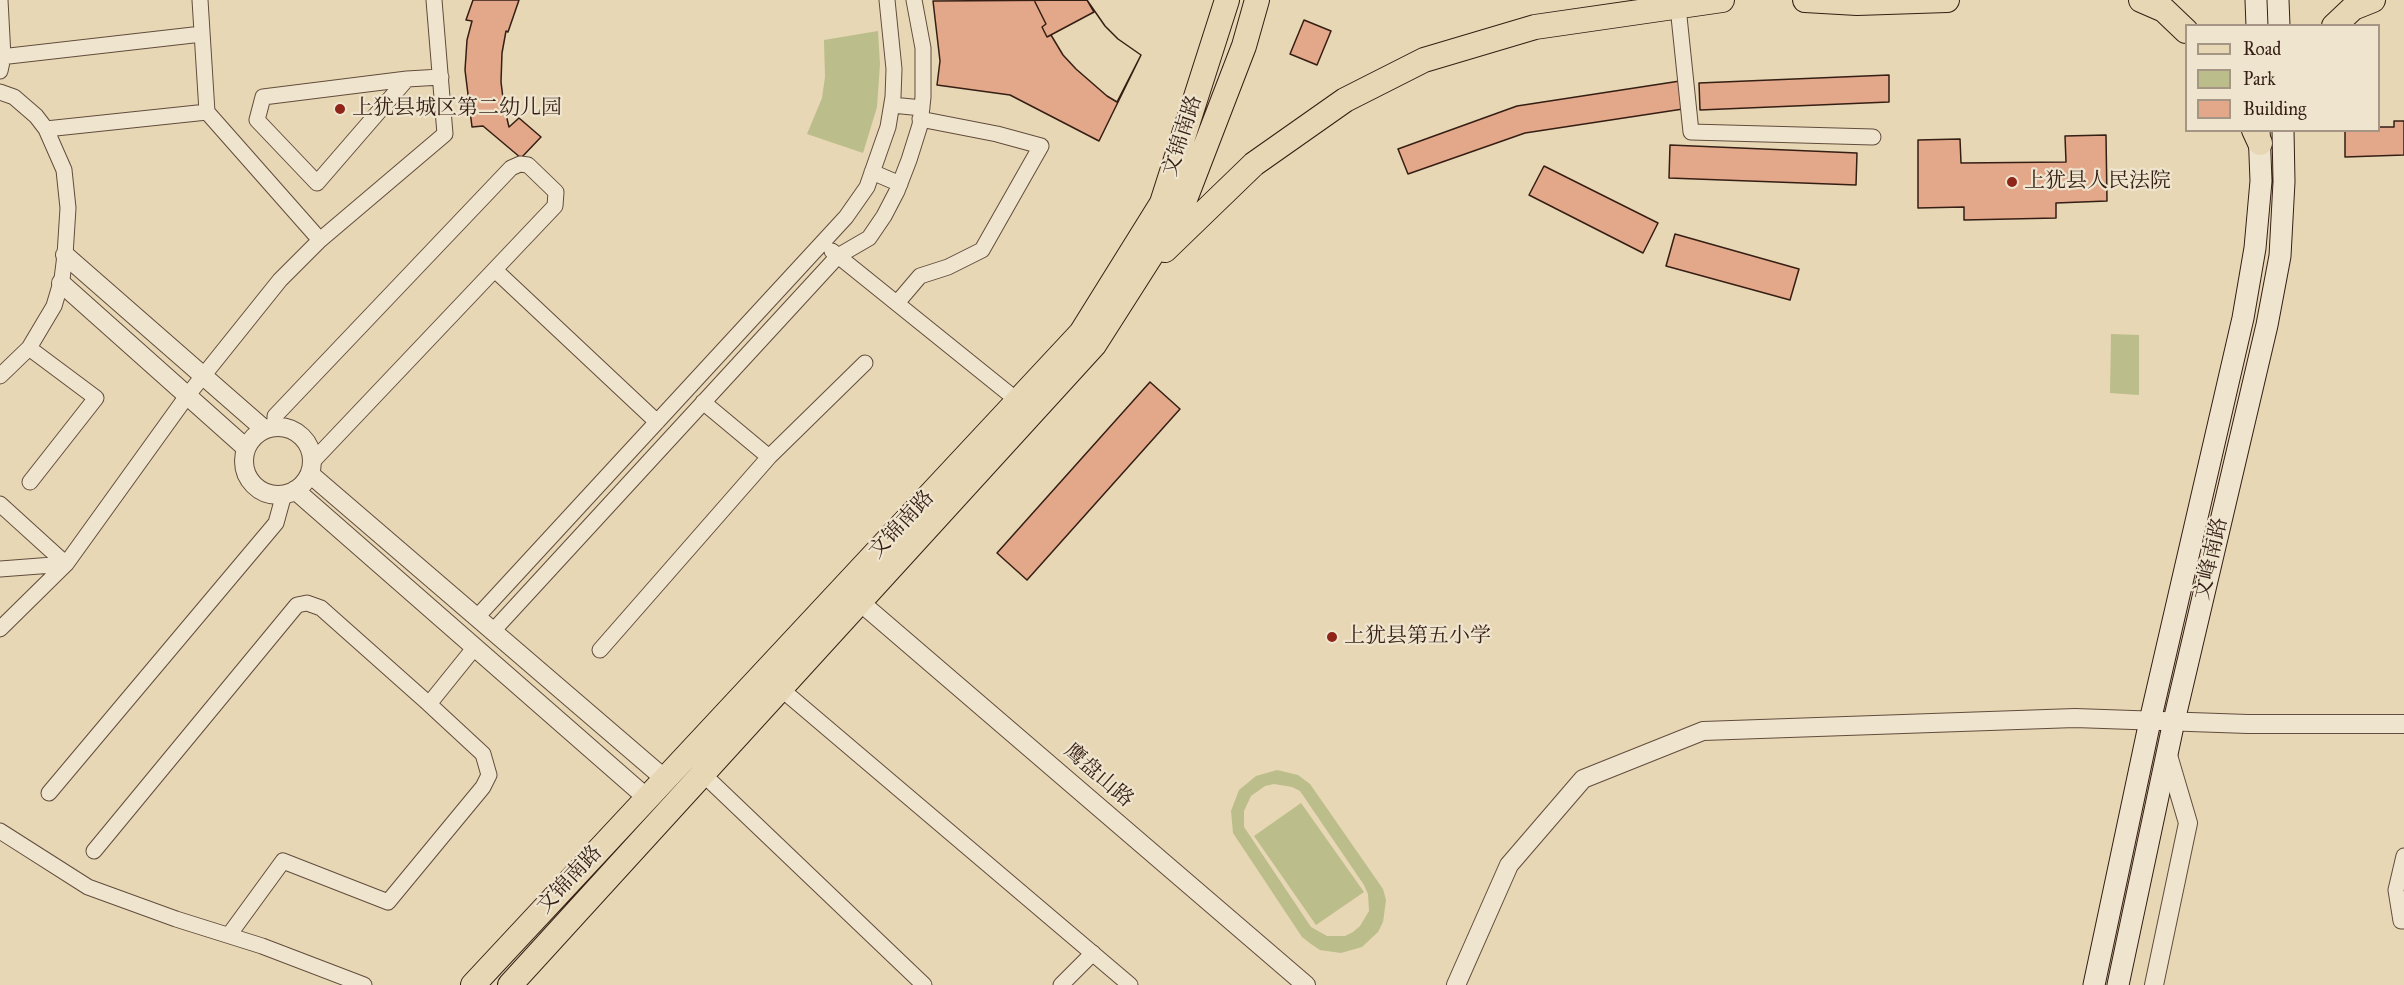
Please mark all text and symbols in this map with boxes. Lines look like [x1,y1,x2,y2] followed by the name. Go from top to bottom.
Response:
[2185,24,2380,132] legend
[2243,38,2281,60] text: Road
[2243,68,2276,90] text: Park
[1158,92,1208,180] street label: 文锦南路
[352,96,562,122] place label: 上犹县城区第二幼儿园
[2243,98,2306,120] text: Building
[333,102,347,116] marker: 上犹县城区第二幼儿园
[2024,169,2171,195] place label: 上犹县人民法院
[2005,175,2019,189] marker: 上犹县人民法院
[864,486,940,564] street label: 文锦南路
[2190,515,2234,603] street label: 文峰南路
[1344,624,1491,650] place label: 上犹县第五小学
[1325,630,1339,644] marker: 上犹县第五小学
[1058,739,1138,813] street label: 鹰盘山路
[532,841,608,919] street label: 文锦南路

